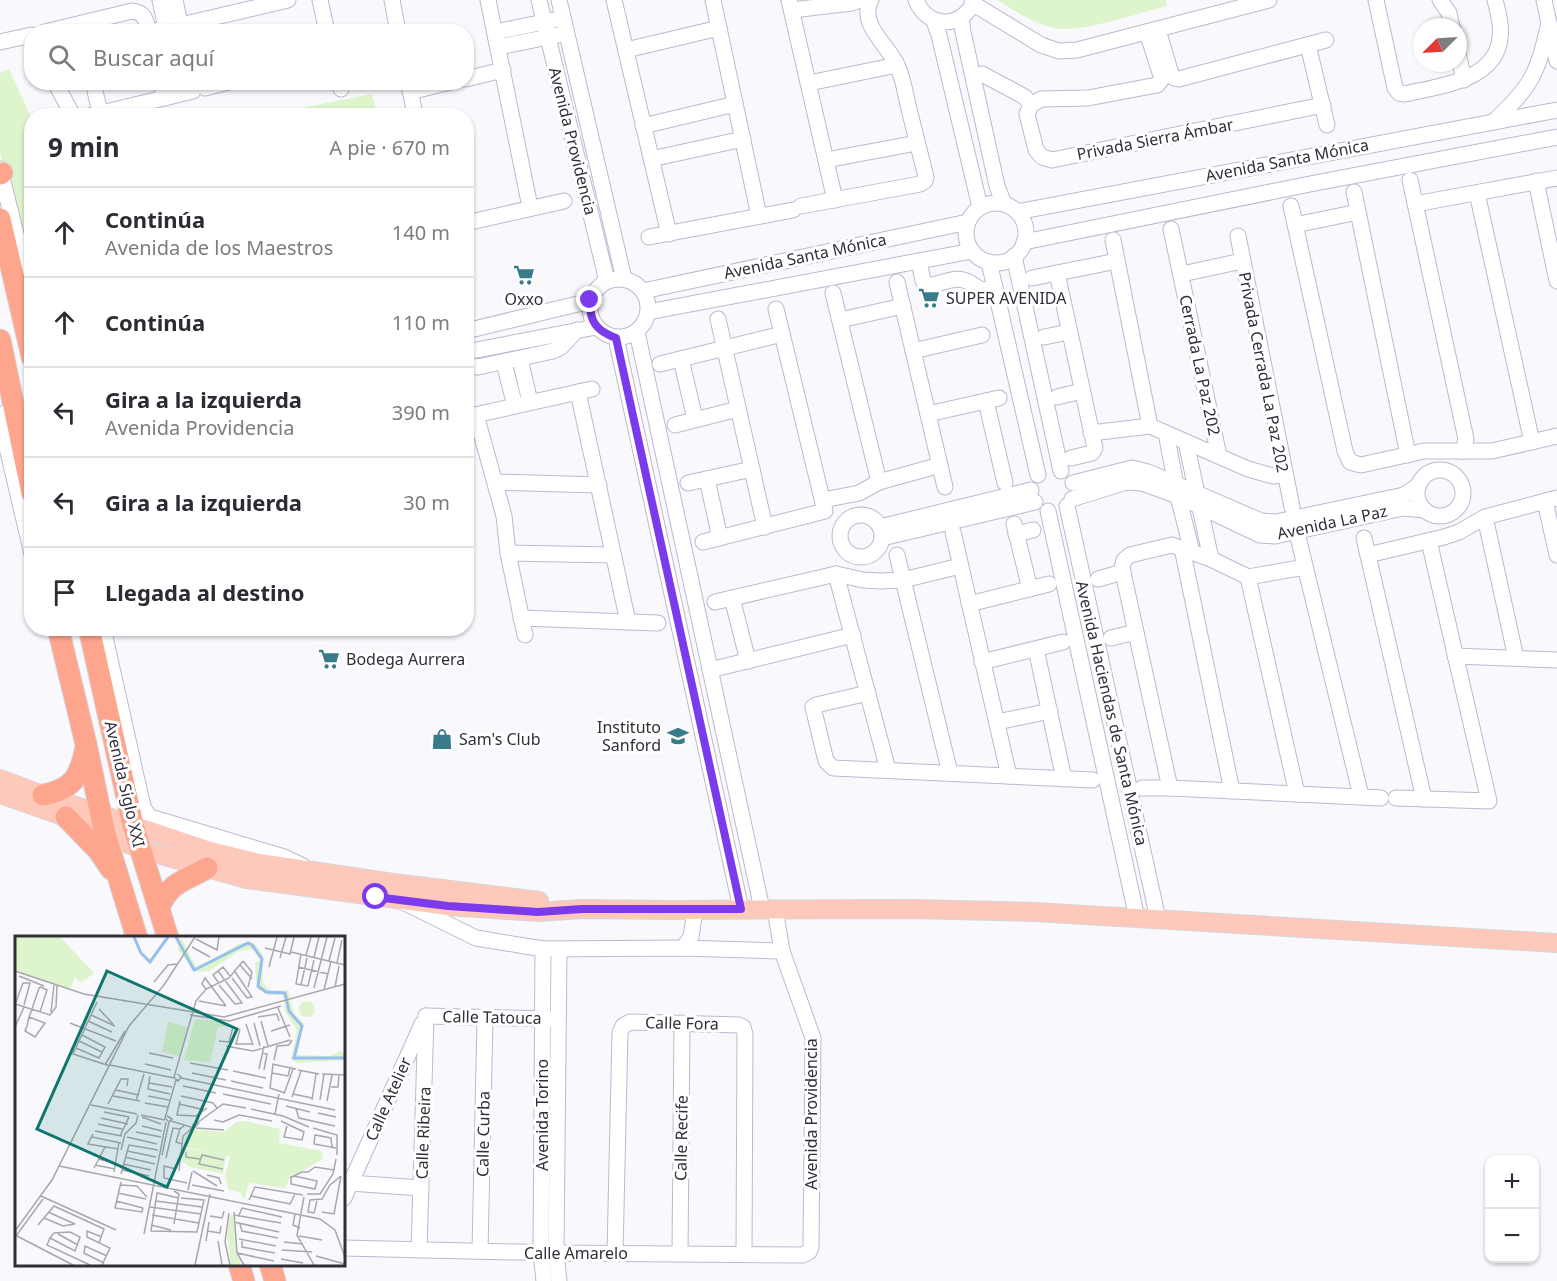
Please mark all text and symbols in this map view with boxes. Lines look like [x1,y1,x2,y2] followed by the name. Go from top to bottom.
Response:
[1413,18,1467,72] north arrow
[24,24,474,90] search box
[45,41,78,74] icon: search
[93,42,214,72] text: Buscar aquí
[544,65,602,217] street label: Avenida Providencia
[1075,113,1236,165] street label: Privada Sierra Ámbar
[48,129,120,165] text: 9 min
[1204,133,1370,187] street label: Avenida Santa Mónica
[329,134,450,161] text: A pie · 670 m
[105,204,205,234] text: Continúa
[48,216,81,249] icon: ahead
[392,219,450,246] text: 140 m
[722,228,888,284] street label: Avenida Santa Mónica
[105,234,333,261] text: Avenida de los Maestros
[512,263,536,287] supermarket icon: Oxxo
[1234,270,1294,474] street label: Privada Cerrada La Paz 202
[576,286,602,312] route end
[917,286,941,310] supermarket icon: SUPER AVENIDA
[946,287,1067,309] place label: SUPER AVENIDA
[505,288,543,310] place label: Oxxo
[1174,293,1226,437] street label: Cerrada La Paz 202
[48,306,81,339] icon: ahead
[105,307,205,337] text: Continúa
[392,309,450,336] text: 110 m
[105,384,302,414] text: Gira a la izquierda
[48,396,81,429] icon: left
[392,399,450,426] text: 390 m
[105,414,294,441] text: Avenida Providencia
[48,486,81,519] icon: left
[105,487,302,517] text: Gira a la izquierda
[403,489,450,516] text: 30 m
[1275,500,1389,544] street label: Avenida La Paz
[48,576,81,609] icon: arrive
[105,577,305,607] text: Llegada al destino
[1071,578,1153,848] street label: Avenida Haciendas de Santa Mónica
[317,647,341,671] supermarket icon: Bodega Aurrera
[346,648,465,670] place label: Bodega Aurrera
[597,716,661,756] place label: Instituto Sanford
[100,719,150,849] street label: Avenida Siglo XXI
[666,724,690,748] school or university icon: Instituto Sanford
[430,727,454,751] shop icon: Sam's Club
[459,728,540,750] place label: Sam's Club
[362,883,388,909] route start
[15,936,345,1266] inset map
[442,1005,542,1029] street label: Calle Tatouca
[645,1011,719,1035] street label: Calle Fora
[800,1038,822,1190] street label: Avenida Providencia
[360,1053,416,1144] street label: Calle Atelier
[531,1059,553,1171] street label: Avenida Torino
[410,1086,436,1180] street label: Calle Ribeira
[471,1091,495,1177] street label: Calle Curba
[669,1095,693,1181] street label: Calle Recife
[1485,1155,1539,1263] map controls
[1485,1155,1539,1209] button: +
[1485,1209,1539,1263] button: −
[524,1242,628,1264] street label: Calle Amarelo

